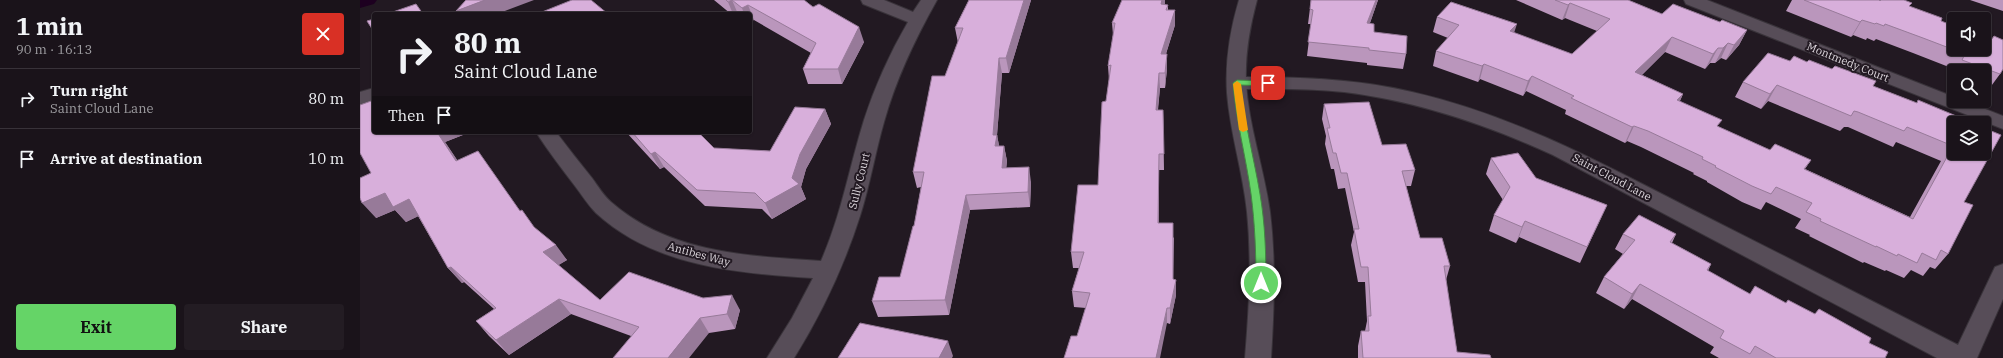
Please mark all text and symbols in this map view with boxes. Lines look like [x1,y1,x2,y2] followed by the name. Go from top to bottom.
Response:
[16,10,83,42] text: 1 min
[1947,12,1991,160] map controls
[1947,12,1991,56] button: sound
[302,13,344,55] button: close
[454,24,521,61] text: 80 m
[388,28,440,80] icon: right
[1805,39,1891,85] street label: Montmedy Court
[16,41,92,58] text: 90 m · 16:13
[454,60,597,83] text: Saint Cloud Lane
[1947,64,1991,108] button: search
[1251,66,1285,100] pin
[1257,72,1279,94] icon: arrive
[50,81,128,100] text: Turn right
[16,88,38,110] icon: right
[308,89,344,108] text: 80 m
[50,100,153,117] text: Saint Cloud Lane
[433,104,455,126] icon: arrive
[388,106,425,125] text: Then
[1947,116,1991,160] button: layers
[16,148,38,170] icon: arrive
[50,149,202,168] text: Arrive at destination
[308,149,344,168] text: 10 m
[1570,150,1654,204] street label: Saint Cloud Lane
[845,151,873,210] street label: Sully Court
[666,239,732,269] street label: Antibes Way
[1240,262,1282,304] position arrow
[16,304,176,350] button: Exit
[184,304,344,350] button: Share

